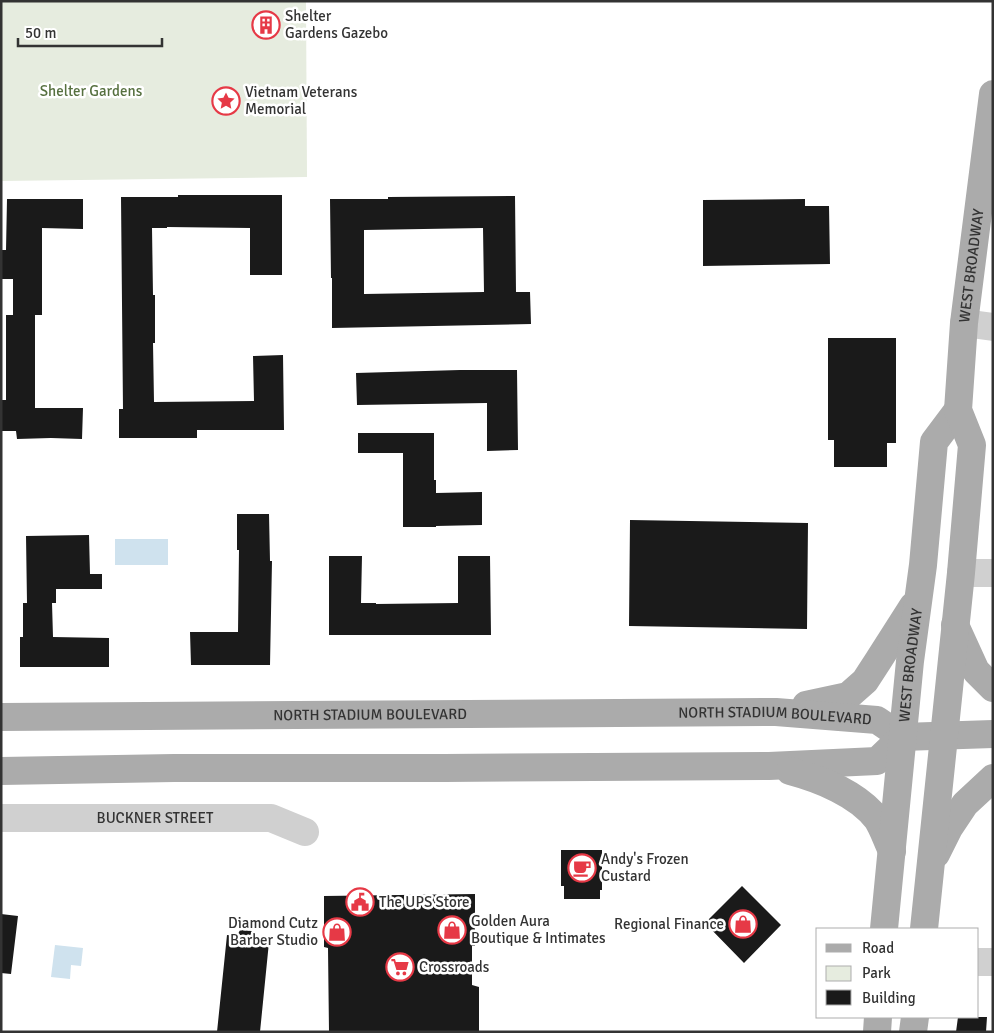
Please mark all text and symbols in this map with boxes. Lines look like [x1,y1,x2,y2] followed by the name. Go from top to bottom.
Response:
[285,7,388,42] place label: Shelter Gardens Gazebo
[251,10,281,40] building icon: Shelter Gardens Gazebo
[18,15,161,47] scale bar
[25,24,56,42] text: 50 m
[40,82,143,100] park label: Shelter Gardens
[245,83,358,118] place label: Vietnam Veterans Memorial
[211,86,241,116] place icon: Vietnam Veterans Memorial
[955,207,987,324] street label: WEST BROADWAY
[895,607,926,723] street label: WEST BROADWAY
[678,703,872,729] street label: NORTH STADIUM BOULEVARD
[273,705,467,724] street label: NORTH STADIUM BOULEVARD
[97,809,214,827] street label: BUCKNER STREET
[601,850,689,885] place label: Andy's Frozen Custard
[567,853,597,883] cafe icon: Andy's Frozen Custard
[345,887,375,917] public building icon: The UPS Store
[379,893,470,911] place label: The UPS Store
[728,909,758,939] shop icon: Regional Finance
[471,912,606,947] place label: Golden Aura Boutique & Intimates
[228,914,318,949] place label: Diamond Cutz Barber Studio
[437,915,467,945] shop icon: Golden Aura Boutique & Intimates
[614,915,724,933] place label: Regional Finance
[322,917,352,947] shop icon: Diamond Cutz Barber Studio
[816,928,979,1018] legend
[862,939,894,957] text: Road
[385,952,415,982] supermarket icon: Crossroads
[419,958,490,976] place label: Crossroads
[862,964,891,982] text: Park
[862,989,916,1007] text: Building

